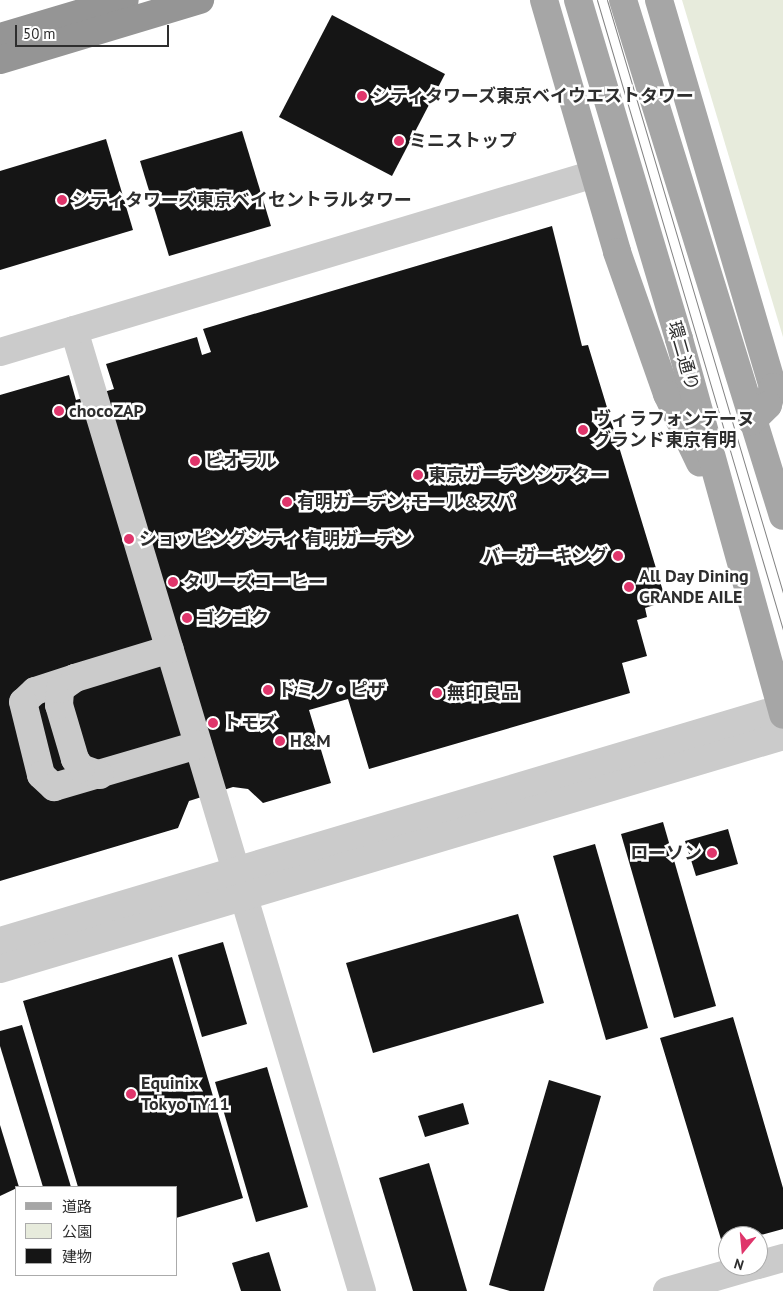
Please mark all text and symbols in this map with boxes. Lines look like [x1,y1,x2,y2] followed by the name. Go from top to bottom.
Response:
[18,15,171,47] scale bar
[23,24,56,43] text: 50 m
[372,85,696,107] place label: シティタワーズ東京ベイウエストタワー
[356,90,368,102] marker: シティタワーズ東京ベイウエストタワー
[409,130,517,152] place label: ミニストップ
[393,135,405,147] marker: ミニストップ
[72,189,414,211] place label: シティタワーズ東京ベイセントラルタワー
[56,194,68,206] marker: シティタワーズ東京ベイセントラルタワー
[663,318,703,394] street label: 環二通り
[69,400,144,422] place label: chocoZAP
[53,405,65,417] marker: chocoZAP
[593,409,755,452] place label: ヴィラフォンテーヌ グランド東京有明
[577,424,589,436] marker: ヴィラフォンテーヌ グランド東京有明
[205,450,277,472] place label: ビオラル
[189,455,201,467] marker: ビオラル
[428,464,608,486] place label: 東京ガーデンシアター
[412,469,424,481] marker: 東京ガーデンシアター
[297,491,515,513] place label: 有明ガーデン;モール&スパ
[281,496,293,508] marker: 有明ガーデン;モール&スパ
[139,528,414,550] place label: ショッピングシティ 有明ガーデン
[123,533,135,545] marker: ショッピングシティ 有明ガーデン
[482,545,608,567] place label: バーガーキング
[612,550,624,562] marker: バーガーキング
[639,566,749,608] place label: All Day Dining GRANDE AILE
[183,571,327,593] place label: タリーズコーヒー
[167,576,179,588] marker: タリーズコーヒー
[623,581,635,593] marker: All Day Dining GRANDE AILE
[197,607,269,629] place label: ゴクゴク
[181,612,193,624] marker: ゴクゴク
[278,679,386,701] place label: ドミノ・ピザ
[447,682,519,704] place label: 無印良品
[262,684,274,696] marker: ドミノ・ピザ
[431,687,443,699] marker: 無印良品
[223,712,277,734] place label: トモズ
[207,717,219,729] marker: トモズ
[290,730,331,752] place label: H&M
[274,735,286,747] marker: H&M
[630,842,702,864] place label: ローソン
[706,847,718,859] marker: ローソン
[141,1073,230,1116] place label: Equinix Tokyo TY11
[125,1088,137,1100] marker: Equinix Tokyo TY11
[15,1186,178,1276] legend
[62,1197,92,1216] text: 道路
[62,1222,92,1241] text: 公園
[718,1226,768,1276] north arrow
[62,1247,92,1266] text: 建物
[732,1254,746,1274] text: N

